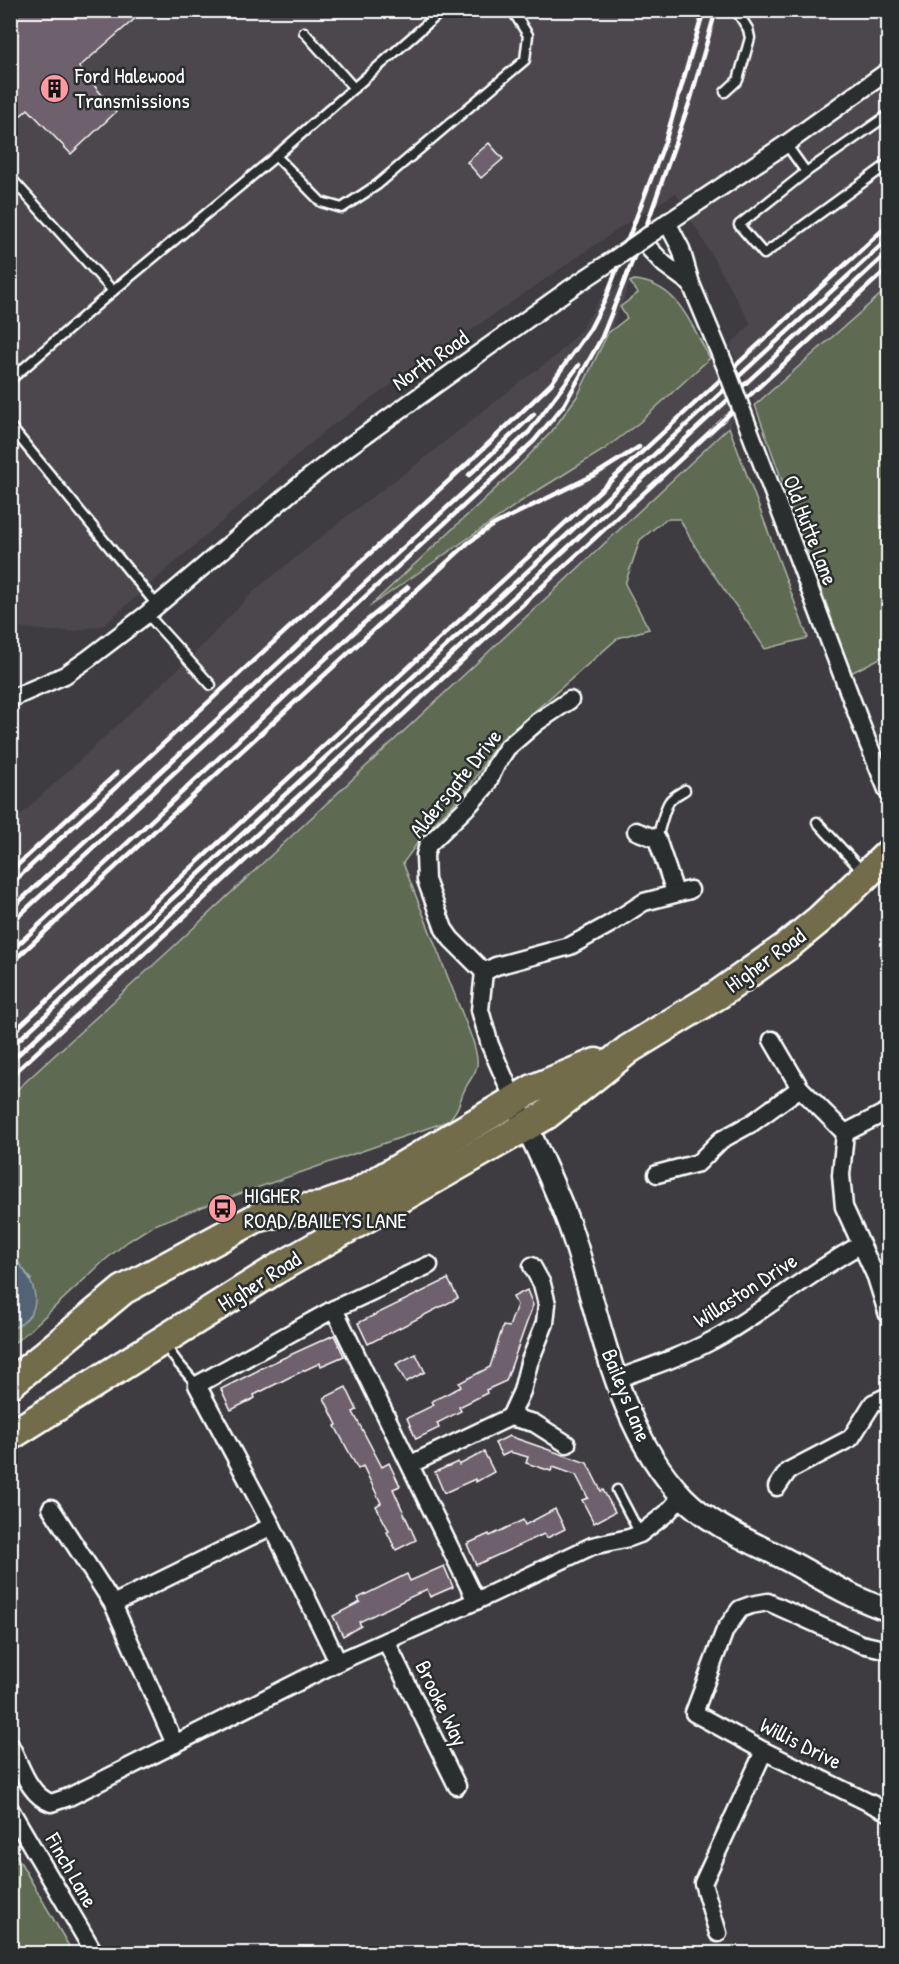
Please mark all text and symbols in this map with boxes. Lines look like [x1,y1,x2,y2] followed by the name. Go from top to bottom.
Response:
[74,60,190,115] place label: Ford Halewood Transmissions
[38,72,70,104] building icon: Ford Halewood Transmissions
[386,323,475,397] street label: North Road
[776,471,846,589] street label: Old Hutte Lane
[402,722,508,844] street label: Aldersgate Drive
[719,920,812,999] street label: Higher Road
[244,1180,407,1235] place label: HIGHER ROAD/BAILEYS LANE
[207,1192,239,1224] bus stop icon: HIGHER ROAD/BAILEYS LANE
[212,1244,307,1318] street label: Higher Road
[687,1245,803,1335] street label: Willaston Drive
[595,1344,659,1446] street label: Baileys Lane
[408,1655,476,1751] street label: Brooke Way
[755,1710,847,1776] street label: Willis Drive
[38,1826,105,1913] street label: Finch Lane

